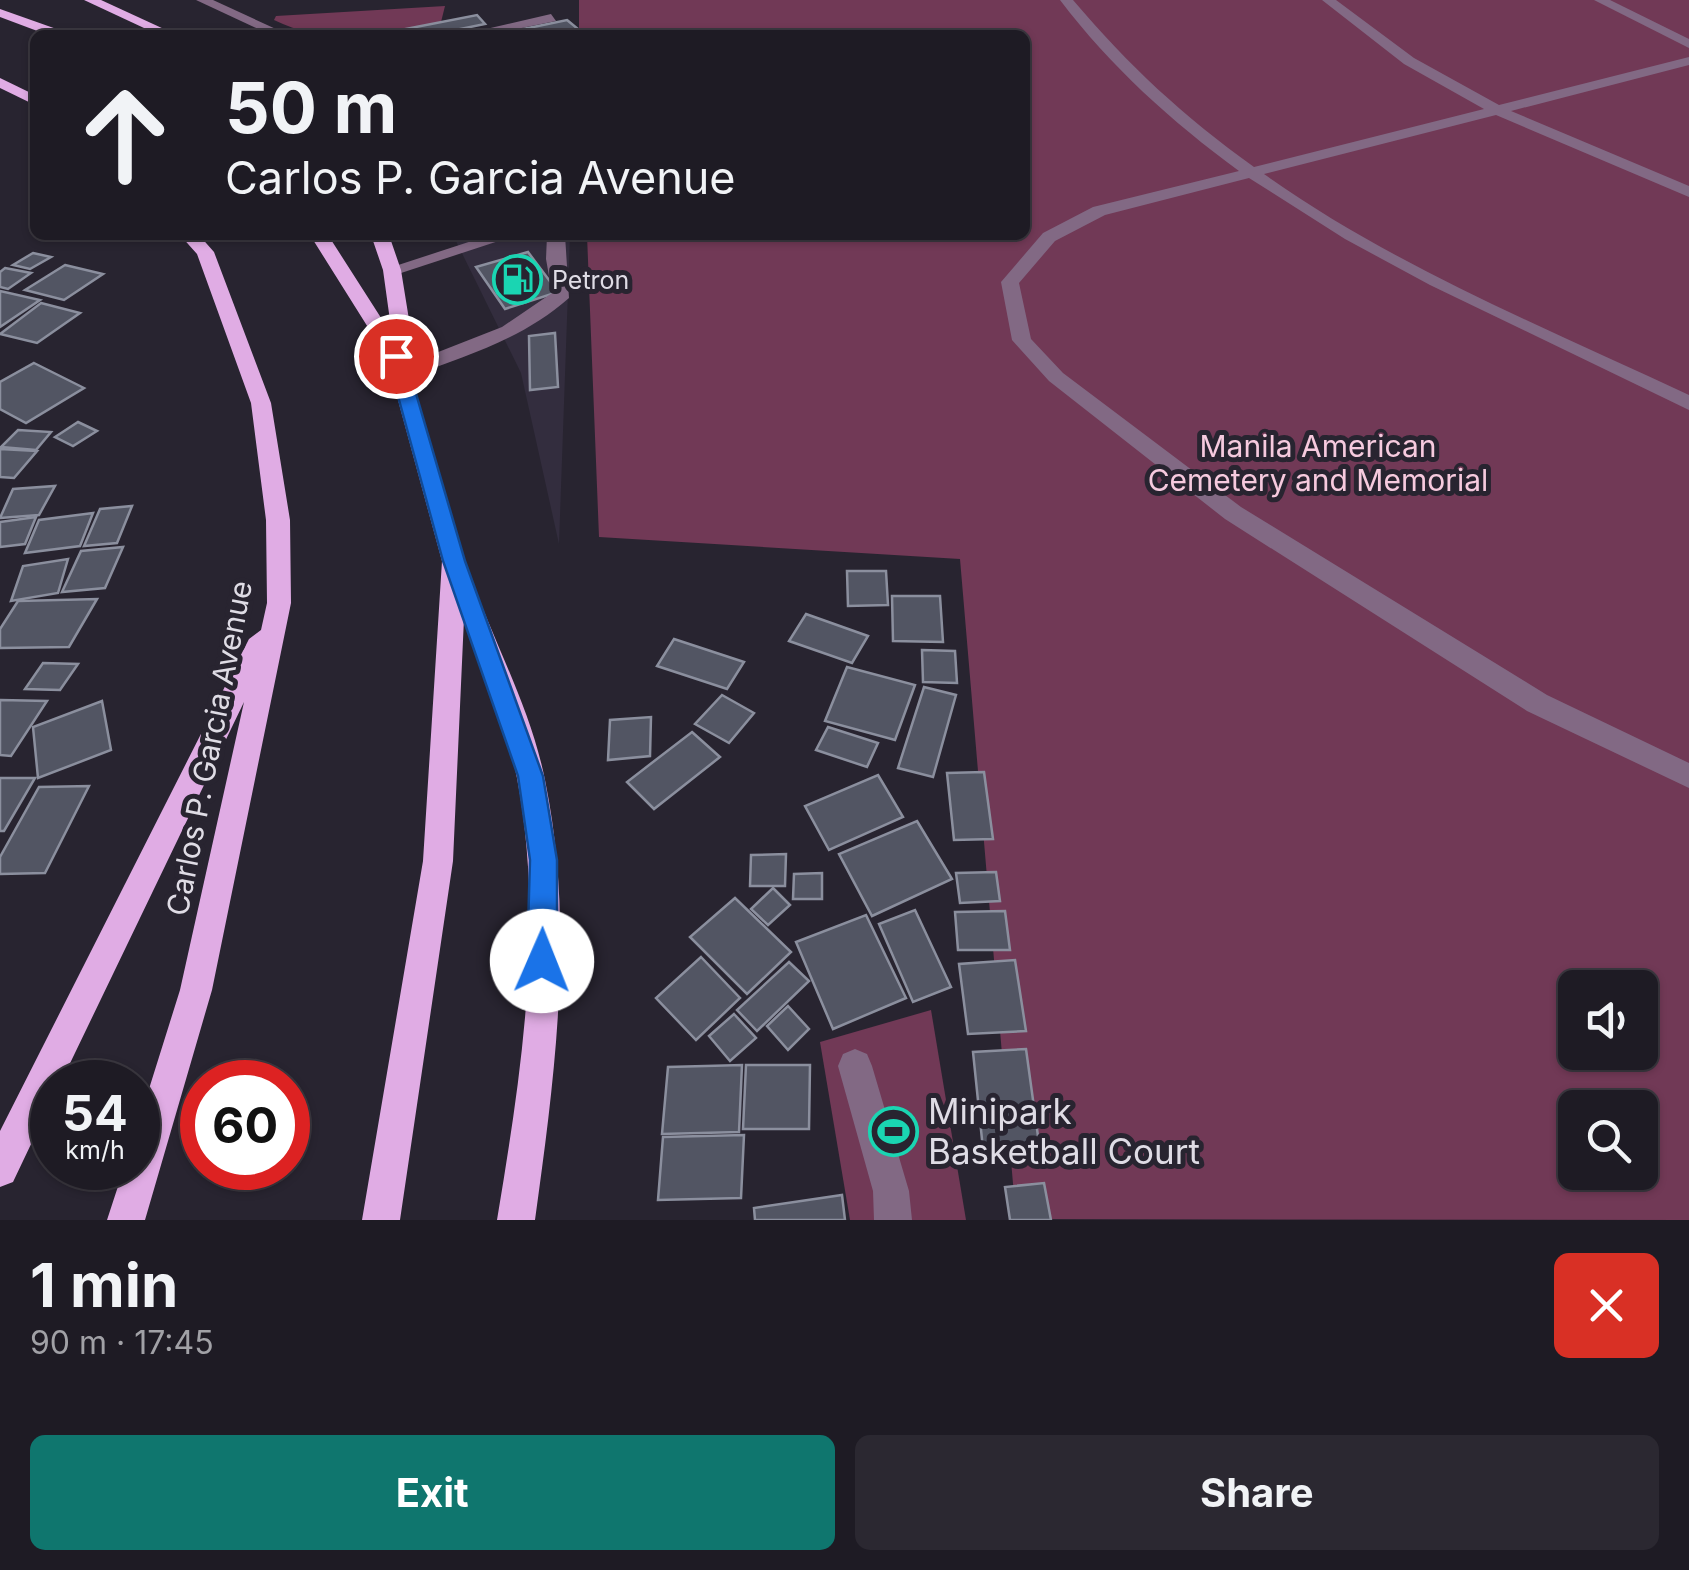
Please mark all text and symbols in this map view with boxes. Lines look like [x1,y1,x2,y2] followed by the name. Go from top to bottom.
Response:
[225,65,397,150] text: 50 m
[60,70,190,200] icon: ahead
[225,150,736,205] text: Carlos P. Garcia Avenue
[491,254,543,306] fuel station icon: Petron
[552,265,629,295] place label: Petron
[354,314,439,399] pin
[369,329,424,384] icon: arrive
[1148,428,1488,498] park label: Manila American Cemetery and Memorial
[159,578,259,918] street label: Carlos P. Garcia Avenue
[490,909,594,1013] position arrow
[1558,970,1658,1190] map controls
[1558,970,1658,1070] button: sound
[180,1060,310,1190] speed limit sign: 60
[62,1083,128,1143] text: 54
[928,1090,1200,1172] place label: Minipark Basketball Court
[1558,1090,1658,1190] button: search
[867,1105,919,1157] sports icon: Minipark Basketball Court
[65,1135,125,1165] text: km/h
[30,1249,178,1321] text: 1 min
[1554,1253,1659,1358] button: close
[30,1323,214,1362] text: 90 m · 17:45
[30,1435,835,1550] button: Exit
[855,1435,1659,1550] button: Share

